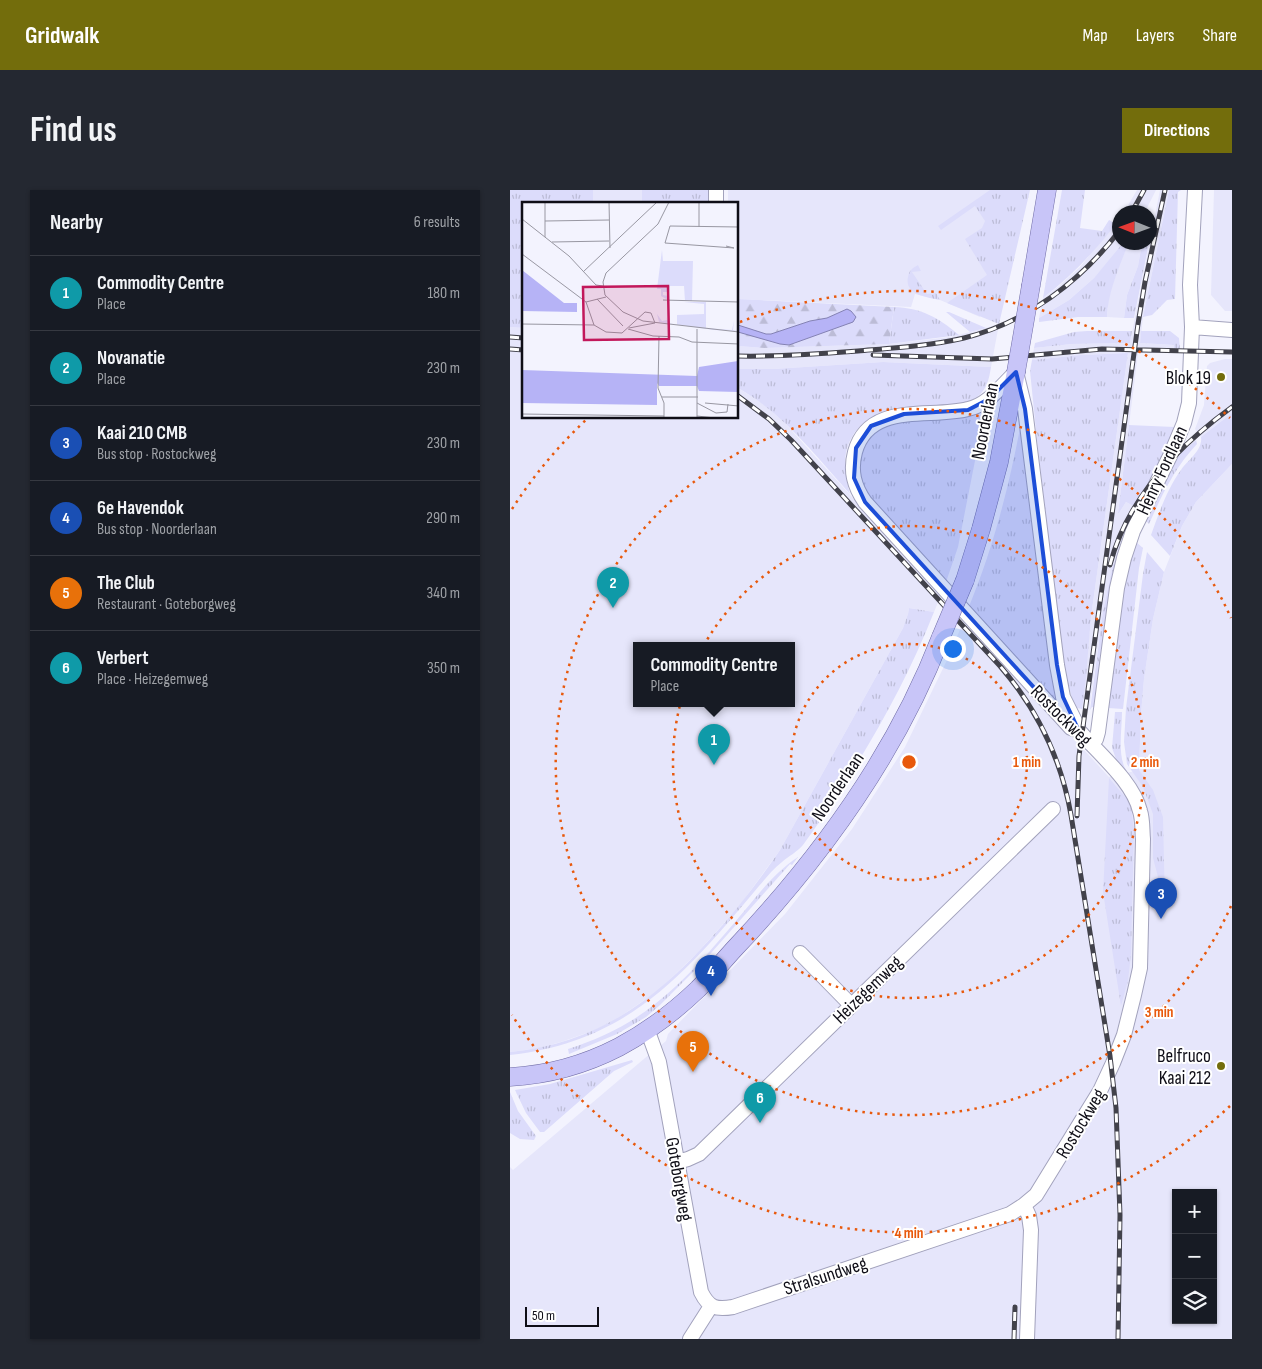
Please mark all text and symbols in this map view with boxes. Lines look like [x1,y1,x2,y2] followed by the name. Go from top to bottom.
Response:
[25,21,99,50] text: Gridwalk
[1083,25,1108,46] text: Map
[1136,25,1175,46] text: Layers
[1203,25,1237,46] text: Share
[1122,108,1232,153] button: Directions
[30,109,117,152] text: Find us
[522,202,739,419] inset map
[1112,205,1157,250] north arrow
[50,210,103,235] text: Nearby
[414,213,460,232] text: 6 results
[97,272,224,295] text: Commodity Centre
[63,284,69,303] text: 1
[427,284,460,303] text: 180 m
[97,295,126,314] text: Place
[97,347,165,370] text: Novanatie
[62,359,70,378] text: 2
[427,359,460,378] text: 230 m
[1166,367,1211,390] place label: Blok 19
[97,370,126,389] text: Place
[1215,371,1227,383] marker: Blok 19
[967,381,1004,462] street label: Noorderlaan
[97,422,187,445] text: Kaai 210 CMB
[1132,422,1193,519] street label: Henry Fordlaan
[62,434,70,453] text: 3
[427,434,460,453] text: 230 m
[97,445,216,464] text: Bus stop · Rostockweg
[97,497,184,520] text: 6e Havendok
[62,509,70,528] text: 4
[426,509,460,528] text: 290 m
[97,520,217,539] text: Bus stop · Noorderlaan
[597,567,629,608] pin: 2
[97,572,155,595] text: The Club
[62,584,70,603] text: 5
[427,584,460,603] text: 340 m
[97,595,236,614] text: Restaurant · Goteborgweg
[940,636,966,662] your location
[633,642,795,707] popup
[97,647,148,670] text: Verbert
[650,654,778,677] text: Commodity Centre
[62,659,70,678] text: 6
[427,659,460,678] text: 350 m
[97,670,208,689] text: Place · Heizegemweg
[650,677,679,696] text: Place
[1025,681,1097,752] street label: Rostockweg
[698,724,730,765] pin: 1
[807,748,870,826] street label: Noorderlaan
[900,753,918,771] centre of rings
[1013,753,1041,772] text: 1 min
[1131,753,1159,772] text: 2 min
[1145,878,1177,919] pin: 3
[828,951,908,1029] street label: Heizegemweg
[695,955,727,996] pin: 4
[1145,1003,1173,1022] text: 3 min
[677,1031,709,1072] pin: 5
[1157,1045,1211,1090] place label: Belfruco Kaai 212
[1215,1060,1227,1072] marker: Belfruco Kaai 212
[744,1082,776,1123] pin: 6
[1051,1084,1111,1163] street label: Rostockweg
[660,1136,697,1223] street label: Goteborgweg
[1172,1189,1217,1324] map controls
[1172,1189,1217,1234] button: +
[895,1224,923,1243] text: 4 min
[1172,1234,1217,1279] button: −
[781,1252,871,1301] street label: Stralsundweg
[1172,1279,1217,1324] button: layers
[525,1304,599,1327] scale bar
[532,1307,555,1324] text: 50 m

